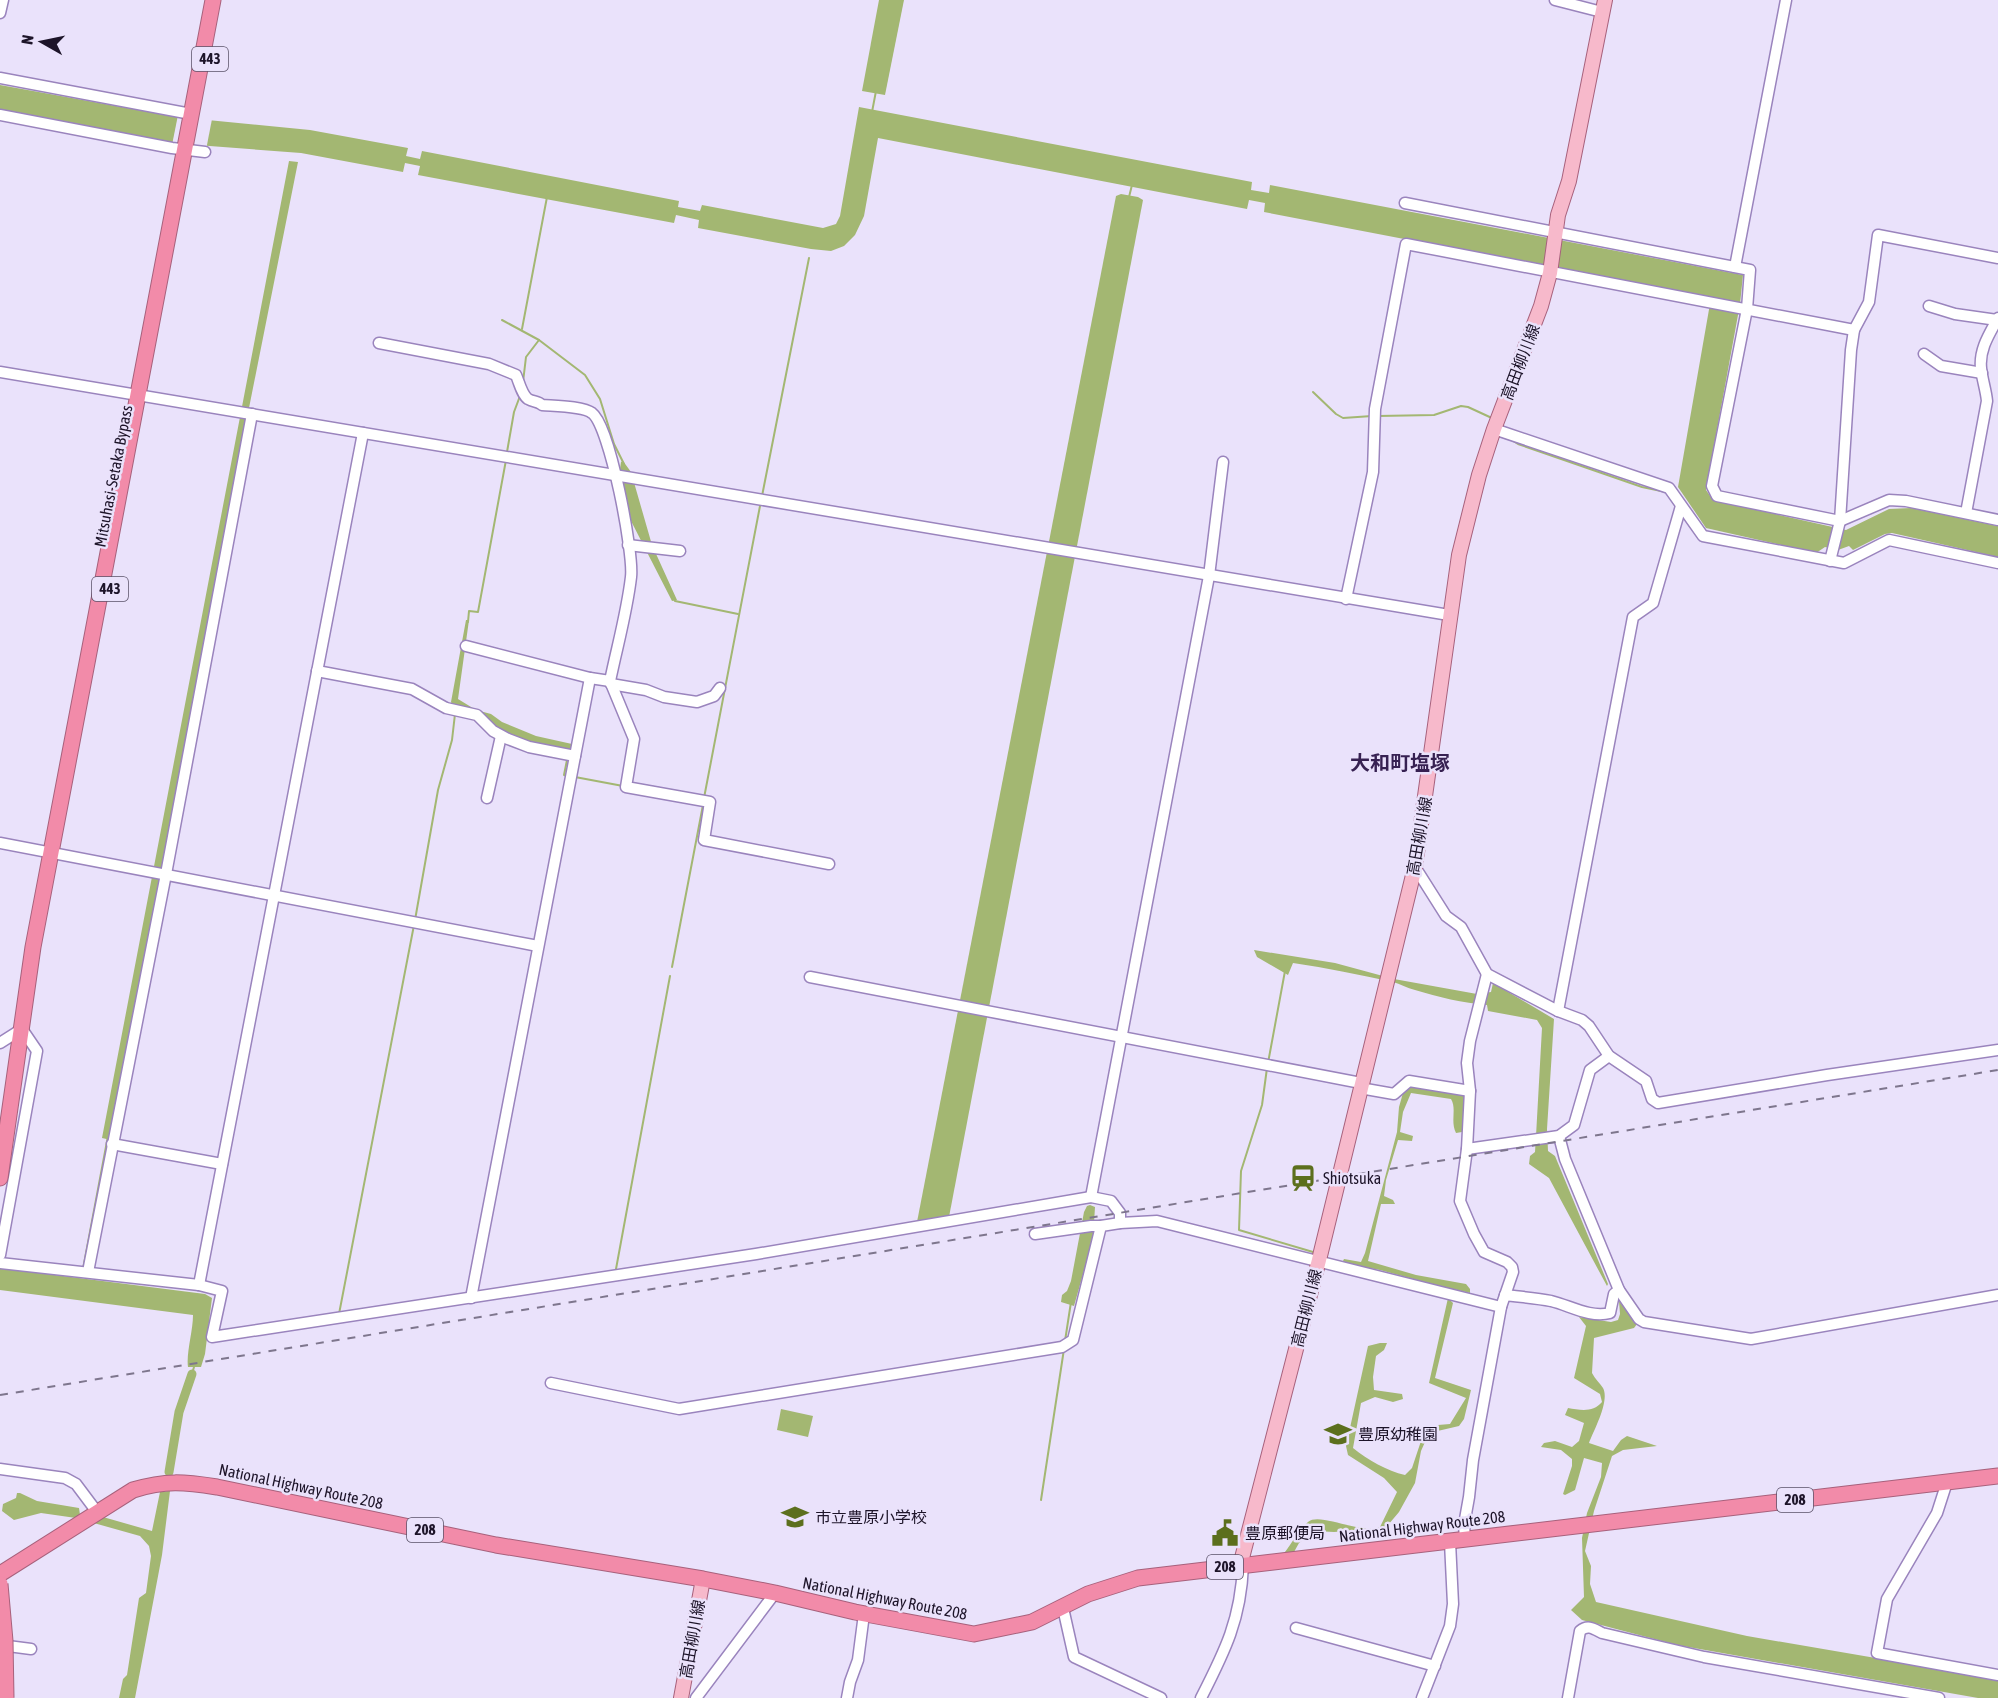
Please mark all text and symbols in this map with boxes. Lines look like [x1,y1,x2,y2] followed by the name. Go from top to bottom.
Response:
[12,12,72,72] north arrow
[18,34,37,46] text: N
[192,47,228,71] road number: 443
[1497,321,1543,403] street label: 高田柳川線
[90,403,137,549] street label: Mitsuhasi-Setaka Bypass
[92,577,128,601] road number: 443
[1350,751,1450,774] district label: 大和町塩塚
[1403,795,1435,877] street label: 高田柳川線
[1288,1163,1318,1193] station icon: Shiotsuka
[1323,1169,1381,1187] place label: Shiotsuka
[1288,1267,1324,1349] street label: 高田柳川線
[1323,1419,1353,1449] school or university icon: 豊原幼稚園
[1358,1425,1438,1443] place label: 豊原幼稚園
[217,1460,385,1513] street label: National Highway Route 208
[1777,1488,1813,1512] road number: 208
[780,1502,810,1532] school or university icon: 市立豊原小学校
[1338,1507,1506,1546] street label: National Highway Route 208
[815,1508,927,1526] place label: 市立豊原小学校
[407,1518,443,1542] road number: 208
[1210,1518,1240,1548] public building icon: 豊原郵便局
[1245,1524,1325,1542] place label: 豊原郵便局
[1207,1555,1243,1579] road number: 208
[801,1573,969,1624] street label: National Highway Route 208
[676,1598,708,1680] street label: 高田柳川線

